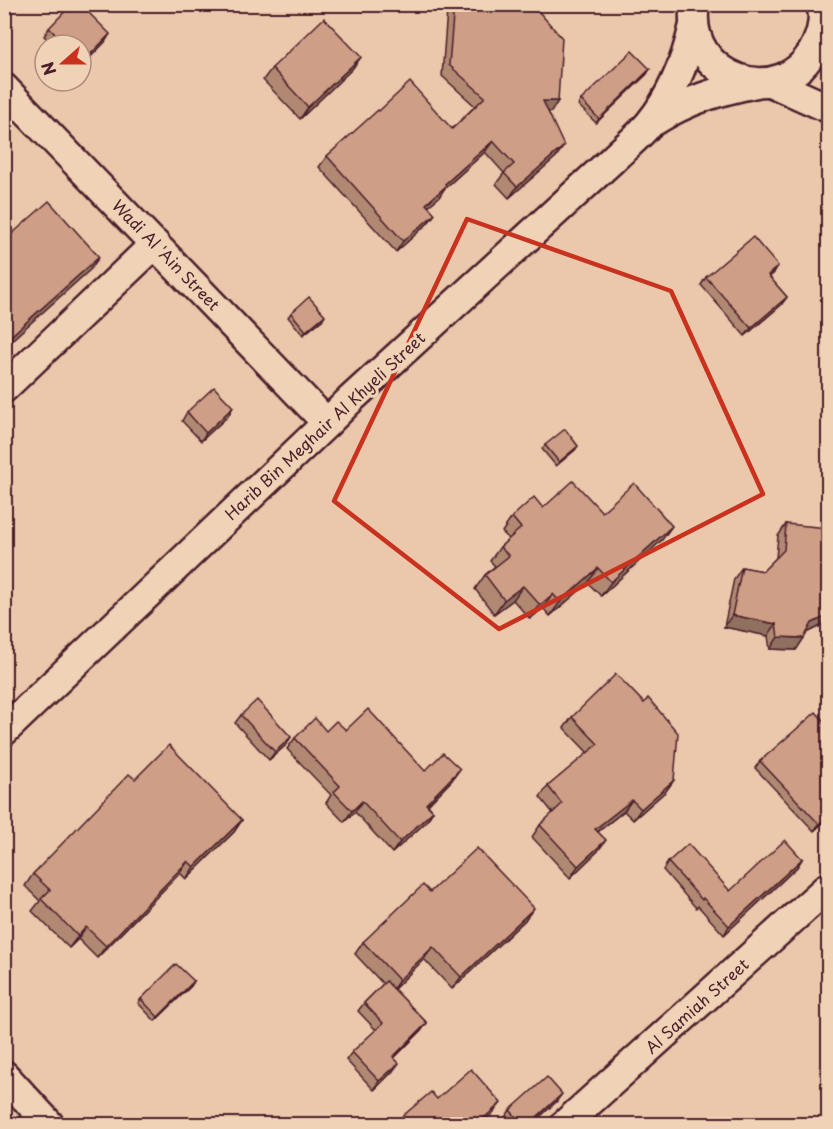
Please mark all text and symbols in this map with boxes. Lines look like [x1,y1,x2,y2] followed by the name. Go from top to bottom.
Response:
[33,33,93,93] north arrow
[35,59,62,79] text: N
[107,194,226,315] street label: Wadi Al 'Ain Street
[219,325,430,525] street label: Harib Bin Meghair Al Khyeli Street
[639,952,754,1058] street label: Al Samiah Street

